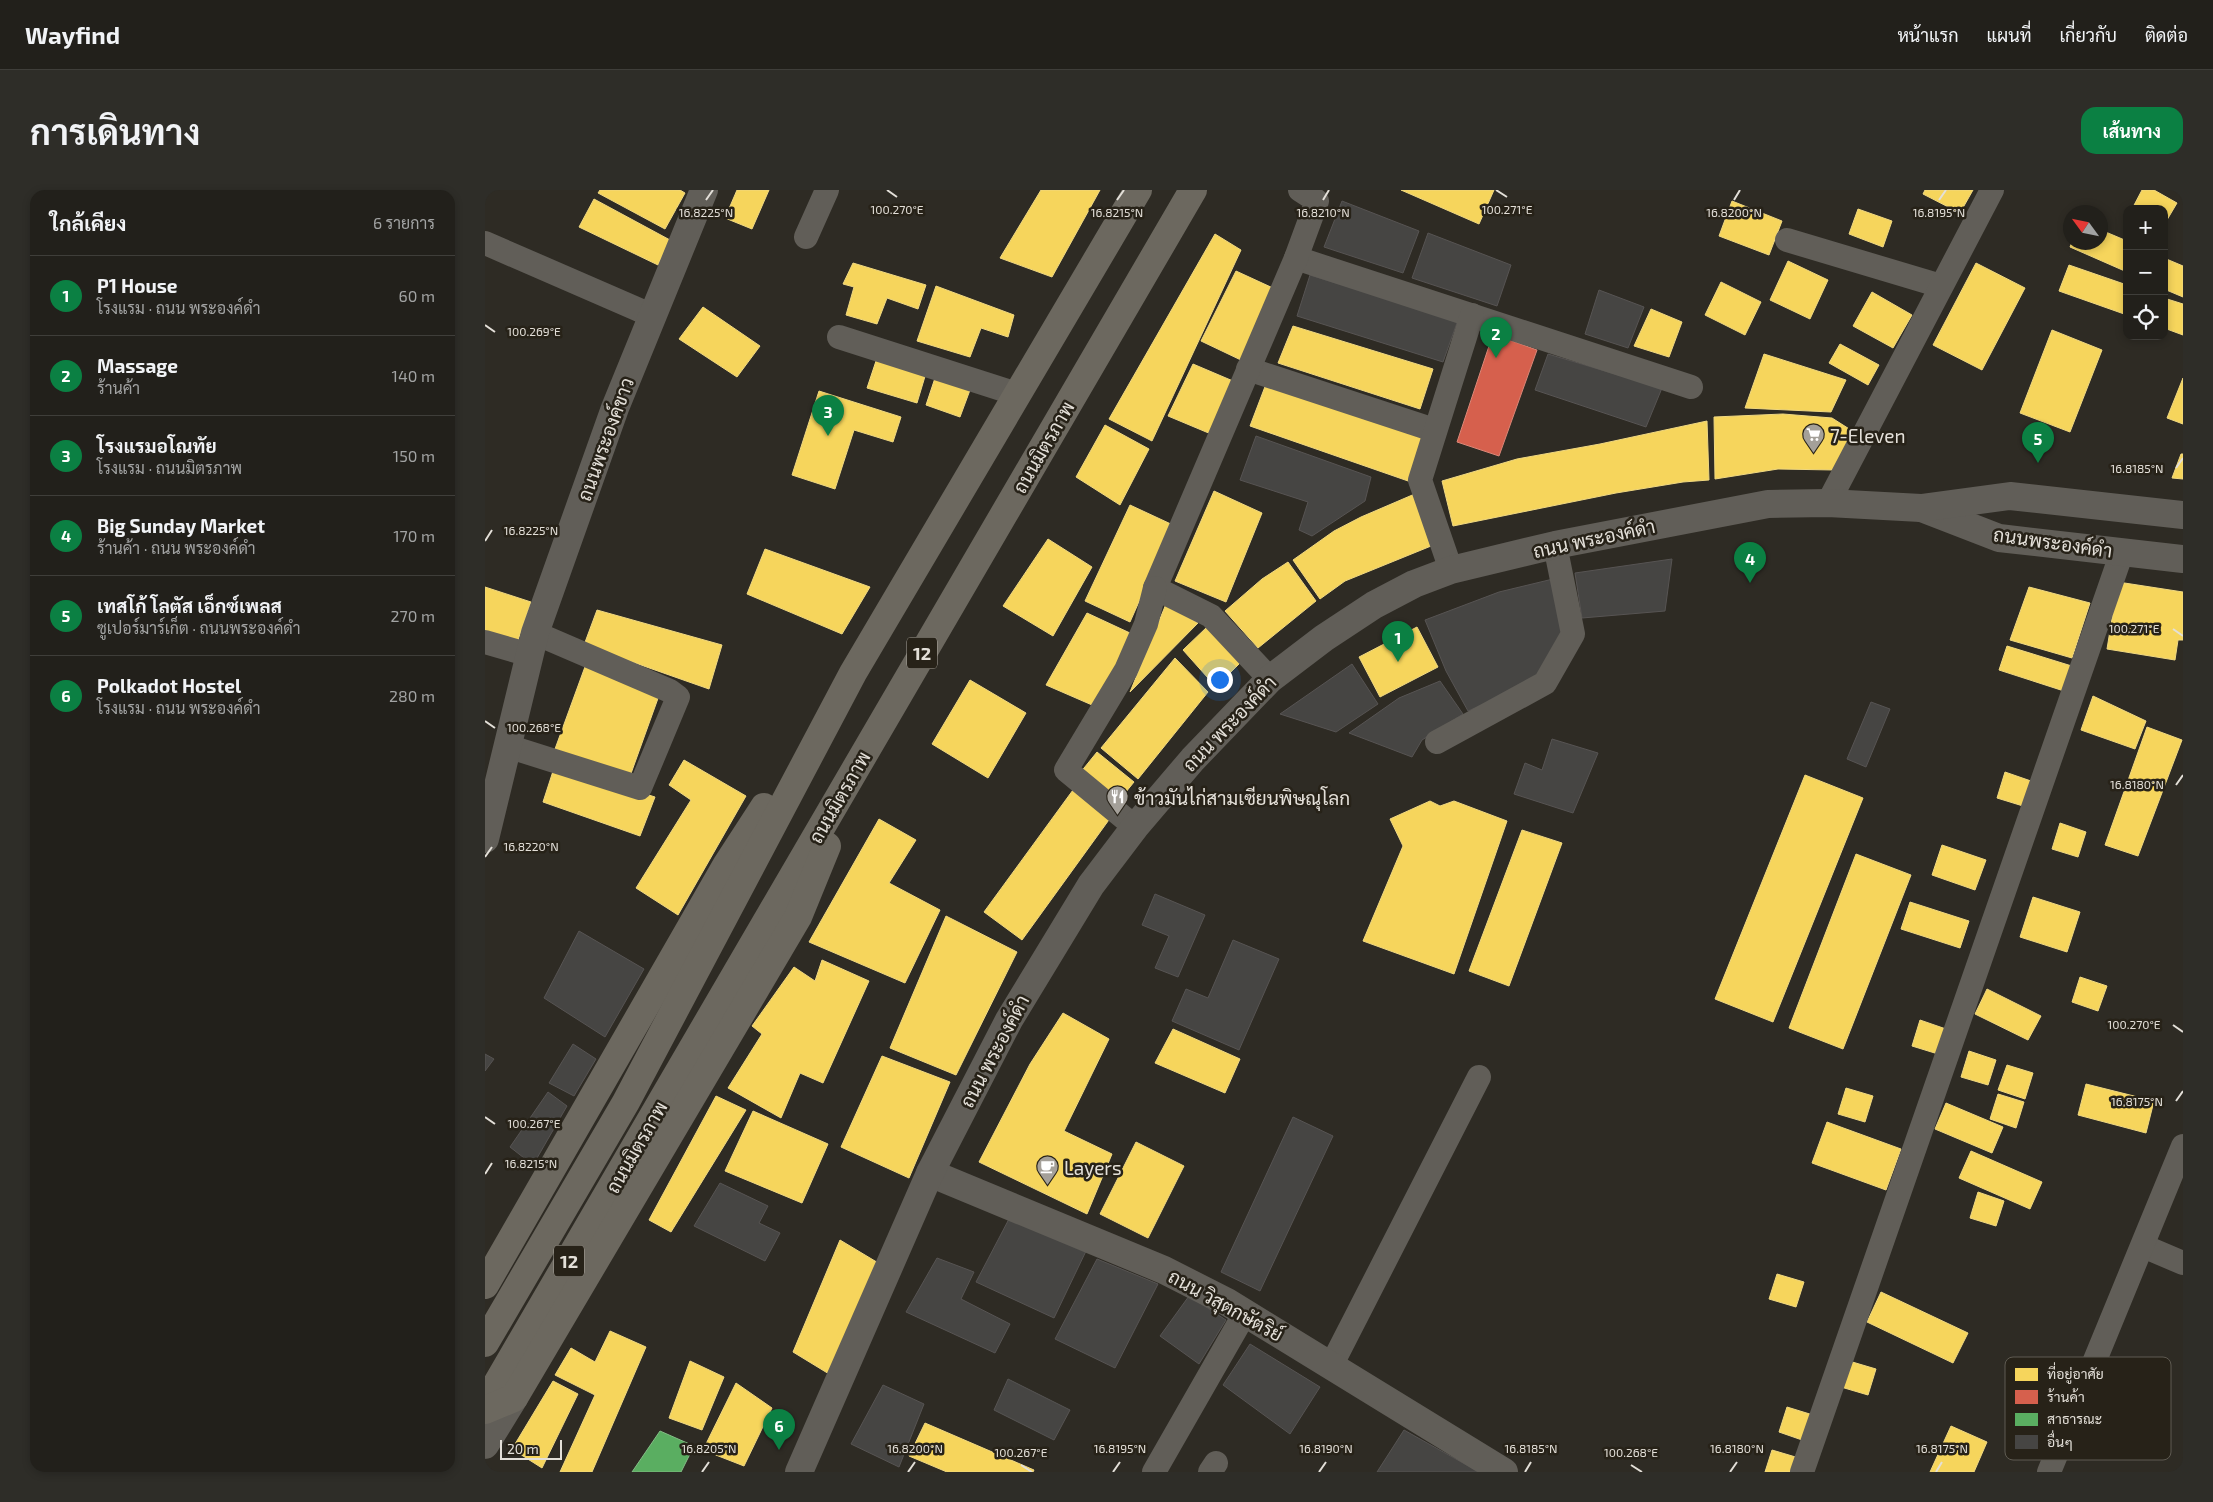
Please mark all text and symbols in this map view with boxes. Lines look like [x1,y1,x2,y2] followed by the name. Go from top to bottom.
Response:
[25,20,120,49] text: Wayfind
[1897,24,1959,46] text: หน้าแรก
[1987,24,2031,46] text: แผนที่
[2059,24,2117,46] text: เกี่ยวกับ
[2145,24,2188,46] text: ติดต่อ
[2081,107,2183,154] button: เส้นทาง
[30,110,200,152] text: การเดินทาง
[870,202,924,216] text: 100.270°E
[1482,202,1533,216] text: 100.271°E
[679,205,733,219] text: 16.8225°N
[1091,205,1143,219] text: 16.8215°N
[1296,205,1350,219] text: 16.8210°N
[1706,205,1762,219] text: 16.8200°N
[1913,205,1965,219] text: 16.8195°N
[2063,205,2108,250] north arrow
[2123,205,2168,340] map controls
[2123,205,2168,250] button: +
[50,210,126,235] text: ใกล้เคียง
[373,213,435,232] text: 6 รายการ
[2123,250,2168,295] button: −
[97,274,177,297] text: P1 House
[63,286,69,305] text: 1
[399,286,435,305] text: 60 m
[2123,295,2168,340] button: locate
[97,298,260,317] text: โรงแรม · ถนน พระองค์ดำ
[1480,317,1512,358] pin: 2
[507,324,561,338] text: 100.269°E
[97,354,178,377] text: Massage
[61,366,71,385] text: 2
[392,366,435,385] text: 140 m
[572,374,638,504] street label: ถนนพระองค์ขาว
[97,378,140,397] text: ร้านค้า
[812,395,844,436] pin: 3
[1007,397,1079,497] street label: ถนนมิตรภาพ
[2022,422,2054,463] pin: 5
[1802,423,1826,454] supermarket icon: 7-Eleven
[1830,424,1906,447] place label: 7-Eleven
[97,434,217,457] text: โรงแรมอโณทัย
[61,446,71,465] text: 3
[393,446,435,465] text: 150 m
[97,458,242,477] text: โรงแรม · ถนนมิตรภาพ
[2111,461,2163,475] text: 16.8185°N
[97,514,265,537] text: Big Sunday Market
[1531,514,1657,562] street label: ถนน พระองค์ดำ
[1992,522,2114,562] street label: ถนนพระองค์ดำ
[504,523,558,537] text: 16.8225°N
[61,526,71,545] text: 4
[393,526,435,545] text: 170 m
[97,538,256,557] text: ร้านค้า · ถนน พระองค์ดำ
[1734,542,1766,583] pin: 4
[97,594,282,617] text: เทสโก้ โลตัส เอ็กซ์เพลส
[62,606,70,625] text: 5
[391,606,435,625] text: 270 m
[97,618,301,637] text: ซูเปอร์มาร์เก็ต · ถนนพระองค์ดำ
[1382,621,1414,662] pin: 1
[2109,621,2160,635] text: 100.271°E
[907,638,937,668] road number: 12
[1207,667,1233,693] your location
[1178,670,1280,776] street label: ถนน พระองค์ดำ
[97,674,241,697] text: Polkadot Hostel
[61,686,71,705] text: 6
[389,686,435,705] text: 280 m
[97,698,260,717] text: โรงแรม · ถนน พระองค์ดำ
[507,720,561,734] text: 100.268°E
[803,747,875,847] street label: ถนนมิตรภาพ
[2110,777,2164,791] text: 16.8180°N
[1106,785,1130,816] restaurant icon: ข้าวมันไก่สามเซียนพิษณุโลก
[1134,786,1350,811] place label: ข้าวมันไก่สามเซียนพิษณุโลก
[503,839,559,853] text: 16.8220°N
[955,991,1033,1111] street label: ถนน พระองค์ดำ
[2107,1017,2161,1031] text: 100.270°E
[2111,1094,2163,1108] text: 16.8175°N
[600,1097,672,1197] street label: ถนนมิตรภาพ
[508,1116,561,1130] text: 100.267°E
[1036,1155,1060,1186] cafe icon: Layers
[505,1156,557,1170] text: 16.8215°N
[1064,1156,1122,1179] place label: Layers
[554,1246,584,1276] road number: 12
[1164,1264,1287,1348] street label: ถนน วิสุตกษัตริย์
[2005,1357,2171,1460] legend
[2047,1362,2104,1384] text: ที่อยู่อาศัย
[2047,1388,2085,1405] text: ร้านค้า
[763,1409,795,1450] pin: 6
[2047,1410,2102,1427] text: สาธารณะ
[2047,1430,2073,1451] text: อื่นๆ
[500,1437,563,1460] scale bar
[507,1440,539,1457] text: 20 m
[682,1441,736,1455] text: 16.8205°N
[887,1441,943,1455] text: 16.8200°N
[1094,1441,1146,1455] text: 16.8195°N
[1299,1441,1353,1455] text: 16.8190°N
[1505,1441,1557,1455] text: 16.8185°N
[1710,1441,1764,1455] text: 16.8180°N
[1916,1441,1968,1455] text: 16.8175°N
[995,1445,1048,1459] text: 100.267°E
[1604,1445,1658,1459] text: 100.268°E

